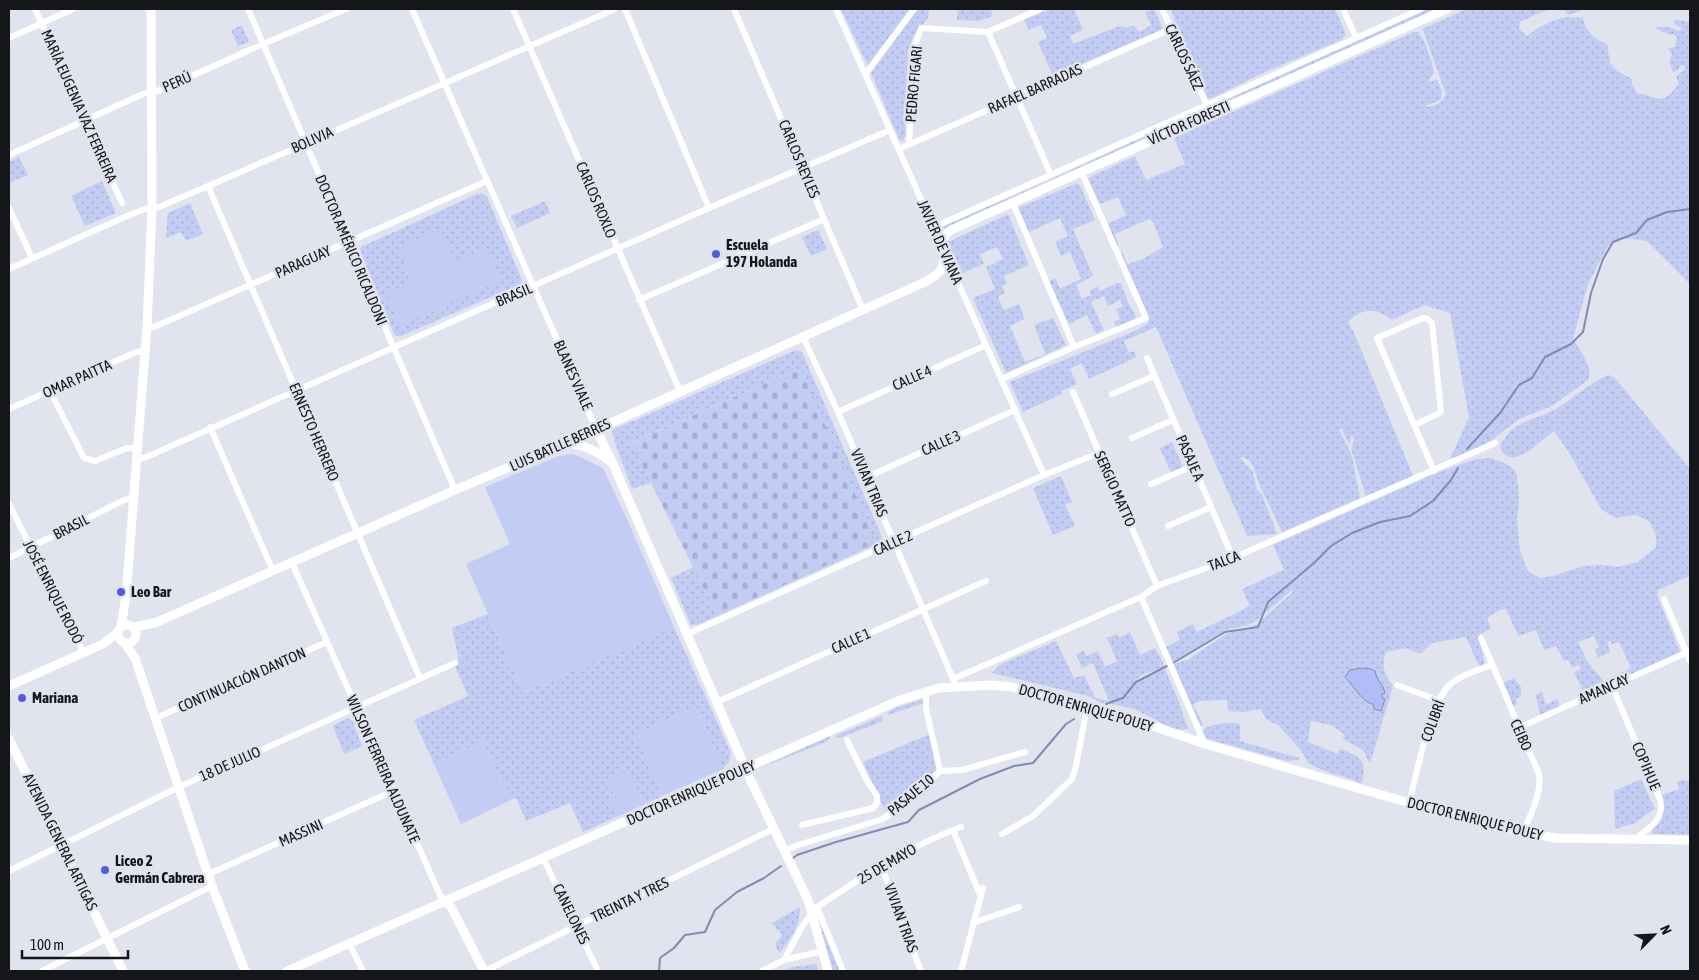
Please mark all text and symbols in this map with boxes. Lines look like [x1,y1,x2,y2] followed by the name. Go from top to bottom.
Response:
[1162,21,1207,93] street label: CARLOS SÁEZ
[38,27,121,185] street label: MARÍA EUGENIA VAZ FERREIRA
[902,45,925,123] street label: PEDRO FIGARI
[985,60,1084,117] street label: RAFAEL BARRADAS
[160,68,194,95] street label: PERÚ
[1145,97,1232,148] street label: VÍCTOR FORESTI
[775,117,824,200] street label: CARLOS REYLES
[288,123,336,156] street label: BOLIVIA
[573,159,620,241] street label: CARLOS ROXLO
[312,172,391,328] street label: DOCTOR AMÉRICO RICALDONI
[914,197,967,287] street label: JAVIER DE VIANA
[726,236,797,270] place label: Escuela 197 Holanda
[272,242,334,281] street label: PARAGUAY
[710,248,722,260] marker: Escuela 197 Holanda
[493,279,535,310] street label: BRASIL
[551,337,597,413] street label: BLANES VIALE
[40,356,114,401] street label: OMAR PAITTA
[890,361,934,394] street label: CALLE 4
[286,380,343,484] street label: ERNESTO HERRERO
[507,415,613,474] street label: LUIS BATLLE BERRES
[919,426,963,459] street label: CALLE 3
[1173,432,1208,484] street label: PASAJE A
[848,446,891,519] street label: VIVIAN TRIAS
[1091,448,1140,529] street label: SERGIO MATTO
[50,510,92,543] street label: BRASIL
[871,526,915,559] street label: CALLE 2
[20,537,87,647] street label: JOSÉ ENRIQUE RODÓ
[1205,546,1243,574] street label: TALCA
[131,583,172,600] place label: Leo Bar
[115,586,127,598] marker: Leo Bar
[829,624,873,657] street label: CALLE 1
[175,644,308,715] street label: CONTINUACIÓN DANTON
[1576,670,1632,707] street label: AMANCAY
[1017,680,1156,735] street label: DOCTOR ENRIQUE POUEY
[32,689,78,706] place label: Mariana
[16,692,28,704] marker: Mariana
[343,692,424,846] street label: WILSON FERREIRA ALDUNATE
[1417,697,1448,744] street label: COLIBRÍ
[1507,716,1536,753] street label: CEIBO
[1629,739,1664,793] street label: COPIHUE
[197,742,263,785] street label: 18 DE JULIO
[624,756,758,829] street label: DOCTOR ENRIQUE POUEY
[20,770,101,913] street label: AVENIDA GENERAL ARTIGAS
[884,770,937,819] street label: PASAJE 10
[1406,793,1545,844] street label: DOCTOR ENRIQUE POUEY
[276,815,326,850] street label: MASSINI
[855,840,919,887] street label: 25 DE MAYO
[115,852,204,886] place label: Liceo 2 Germán Cabrera
[99,864,111,876] marker: Liceo 2 Germán Cabrera
[588,873,671,926] street label: TREINTA Y TRES
[550,881,593,947] street label: CANELONES
[881,881,922,955] street label: VIVIAN TRIAS
[1629,910,1679,960] north arrow
[1657,923,1675,937] text: N
[22,928,129,960] scale bar
[30,936,64,953] text: 100 m

